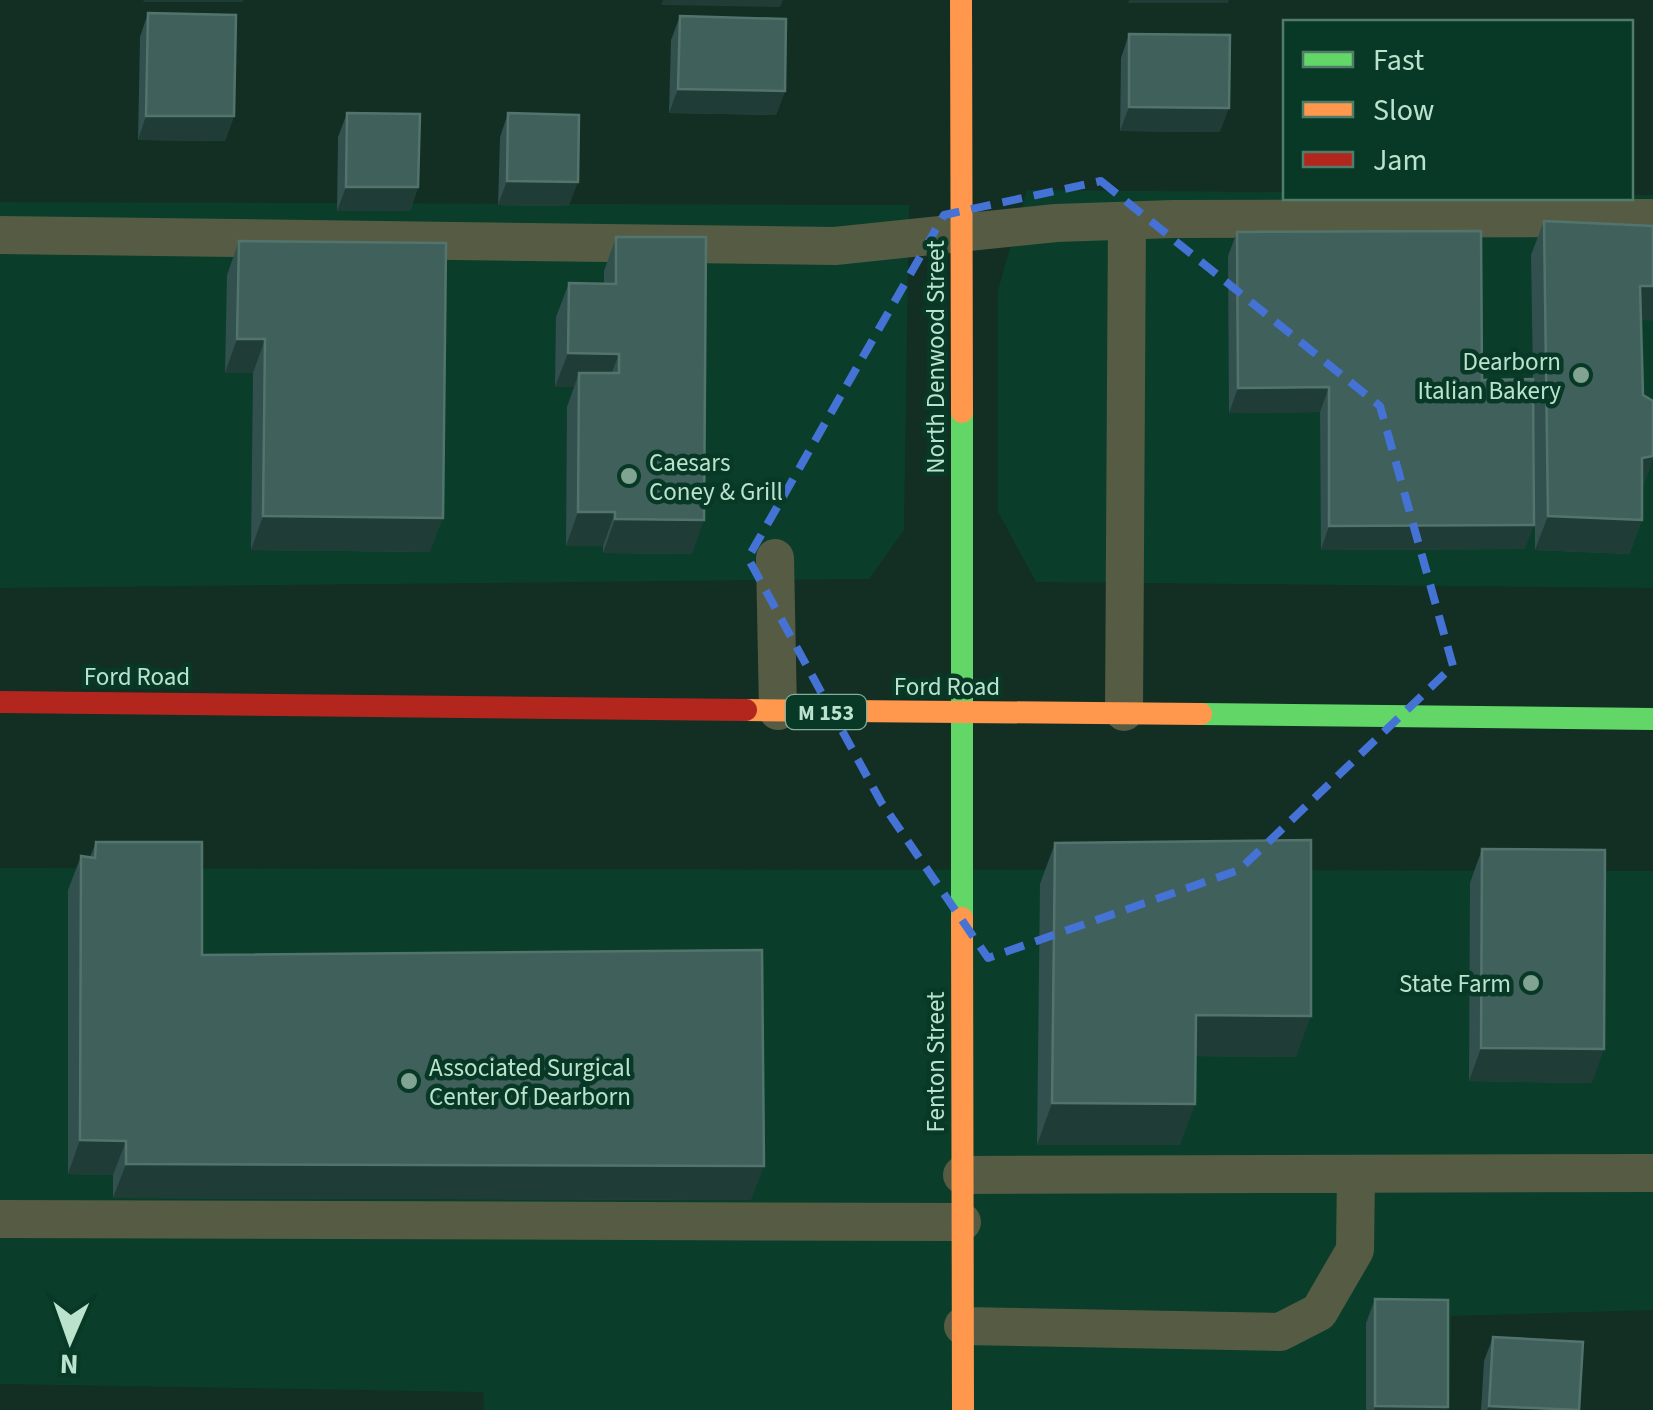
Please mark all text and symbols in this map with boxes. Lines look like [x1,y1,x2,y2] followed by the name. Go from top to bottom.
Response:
[1283,20,1633,200] legend
[1373,39,1424,82] text: Fast
[1373,89,1434,132] text: Slow
[1373,139,1427,182] text: Jam
[918,240,954,474] street label: North Denwood Street
[1418,344,1561,409] place label: Dearborn Italian Bakery
[1570,364,1592,386] marker: Dearborn Italian Bakery
[649,445,783,510] place label: Caesars Coney & Grill
[618,465,640,487] marker: Caesars Coney & Grill
[84,659,190,695] street label: Ford Road
[894,669,1000,705] street label: Ford Road
[786,695,866,729] road number: M 153
[1399,966,1511,1002] place label: State Farm
[1520,972,1542,994] marker: State Farm
[918,991,954,1133] street label: Fenton Street
[429,1050,631,1115] place label: Associated Surgical Center Of Dearborn
[398,1070,420,1092] marker: Associated Surgical Center Of Dearborn
[20,1290,120,1390] north arrow
[59,1344,79,1384] text: N

